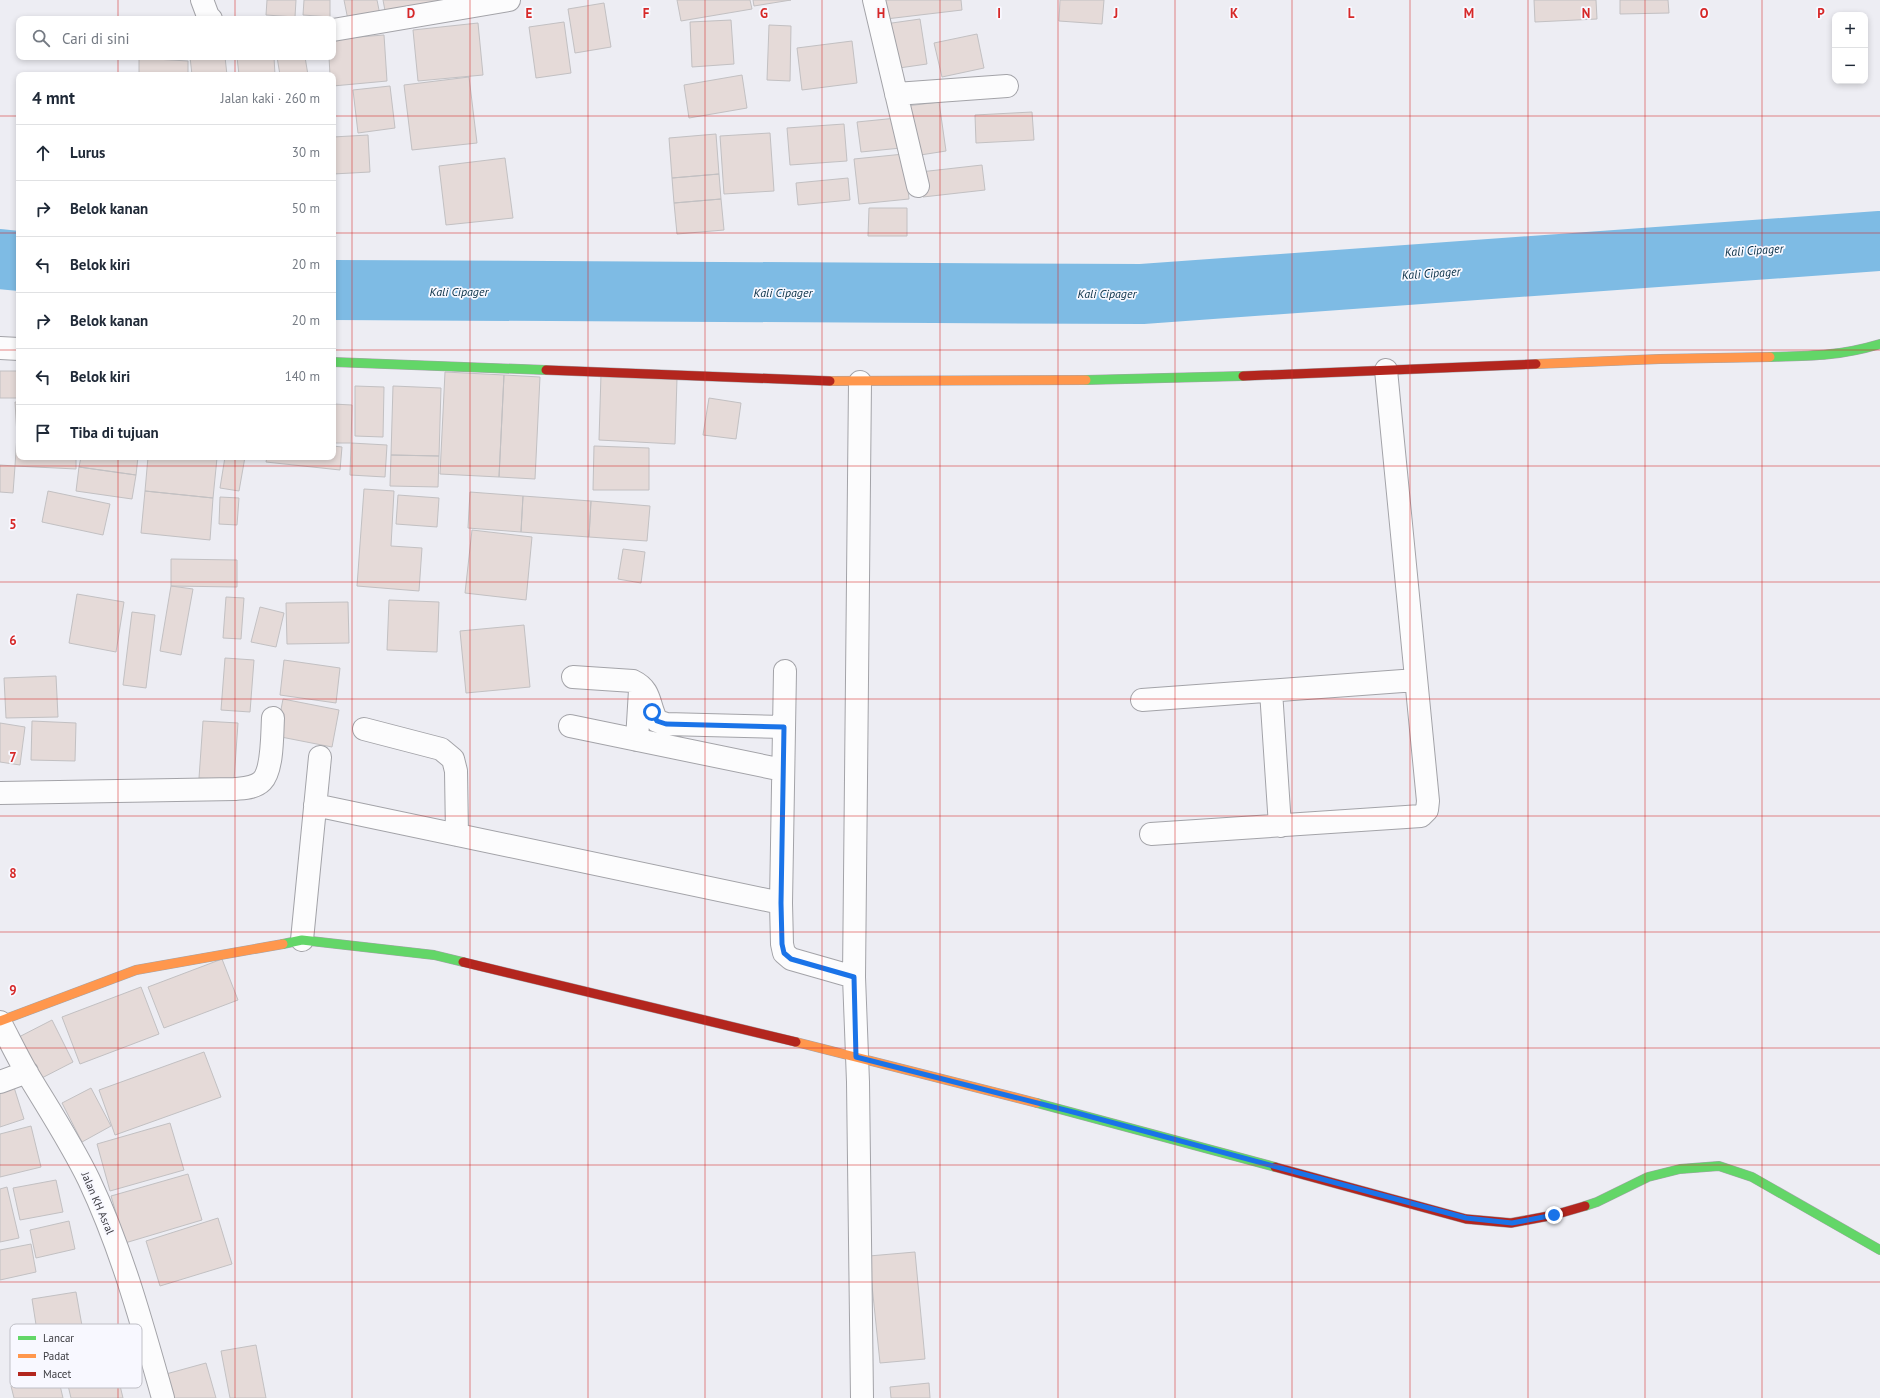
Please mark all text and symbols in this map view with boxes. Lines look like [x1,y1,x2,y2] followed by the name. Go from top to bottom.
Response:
[407,5,415,22] text: D
[526,5,533,22] text: E
[643,5,650,22] text: F
[760,5,768,22] text: G
[877,5,885,22] text: H
[997,5,1001,22] text: I
[1113,5,1118,22] text: J
[1230,5,1238,22] text: K
[1348,5,1355,22] text: L
[1464,5,1474,22] text: M
[1582,5,1590,22] text: N
[1700,5,1709,22] text: O
[1817,5,1825,22] text: P
[1832,12,1868,84] map controls
[1832,12,1868,48] button: +
[16,16,336,60] search box
[30,27,52,49] icon: search
[62,29,130,48] text: Cari di sini
[1832,48,1868,84] button: −
[32,87,75,109] text: 4 mnt
[221,90,320,107] text: Jalan kaki · 260 m
[32,142,54,164] icon: ahead
[70,143,105,162] text: Lurus
[292,144,320,161] text: 30 m
[32,198,54,220] icon: right
[70,199,148,218] text: Belok kanan
[292,200,320,217] text: 50 m
[1724,240,1785,260] water label: Kali Cipager
[32,254,54,276] icon: left
[70,255,130,274] text: Belok kiri
[292,256,320,273] text: 20 m
[1401,263,1462,283] water label: Kali Cipager
[430,284,489,299] water label: Kali Cipager
[754,285,813,300] water label: Kali Cipager
[1078,286,1137,301] water label: Kali Cipager
[32,310,54,332] icon: right
[70,311,148,330] text: Belok kanan
[292,312,320,329] text: 20 m
[32,366,54,388] icon: left
[70,367,130,386] text: Belok kiri
[285,368,320,385] text: 140 m
[32,422,54,444] icon: arrive
[70,423,159,442] text: Tiba di tujuan
[9,516,17,533] text: 5
[9,632,17,649] text: 6
[643,703,661,721] route start
[9,749,17,766] text: 7
[9,865,17,882] text: 8
[9,982,17,999] text: 9
[78,1169,118,1237] street label: Jalan KH Asral
[1545,1206,1563,1224] route end
[10,1324,142,1388] legend
[43,1331,74,1345] text: Lancar
[43,1349,70,1363] text: Padat
[43,1367,71,1381] text: Macet

